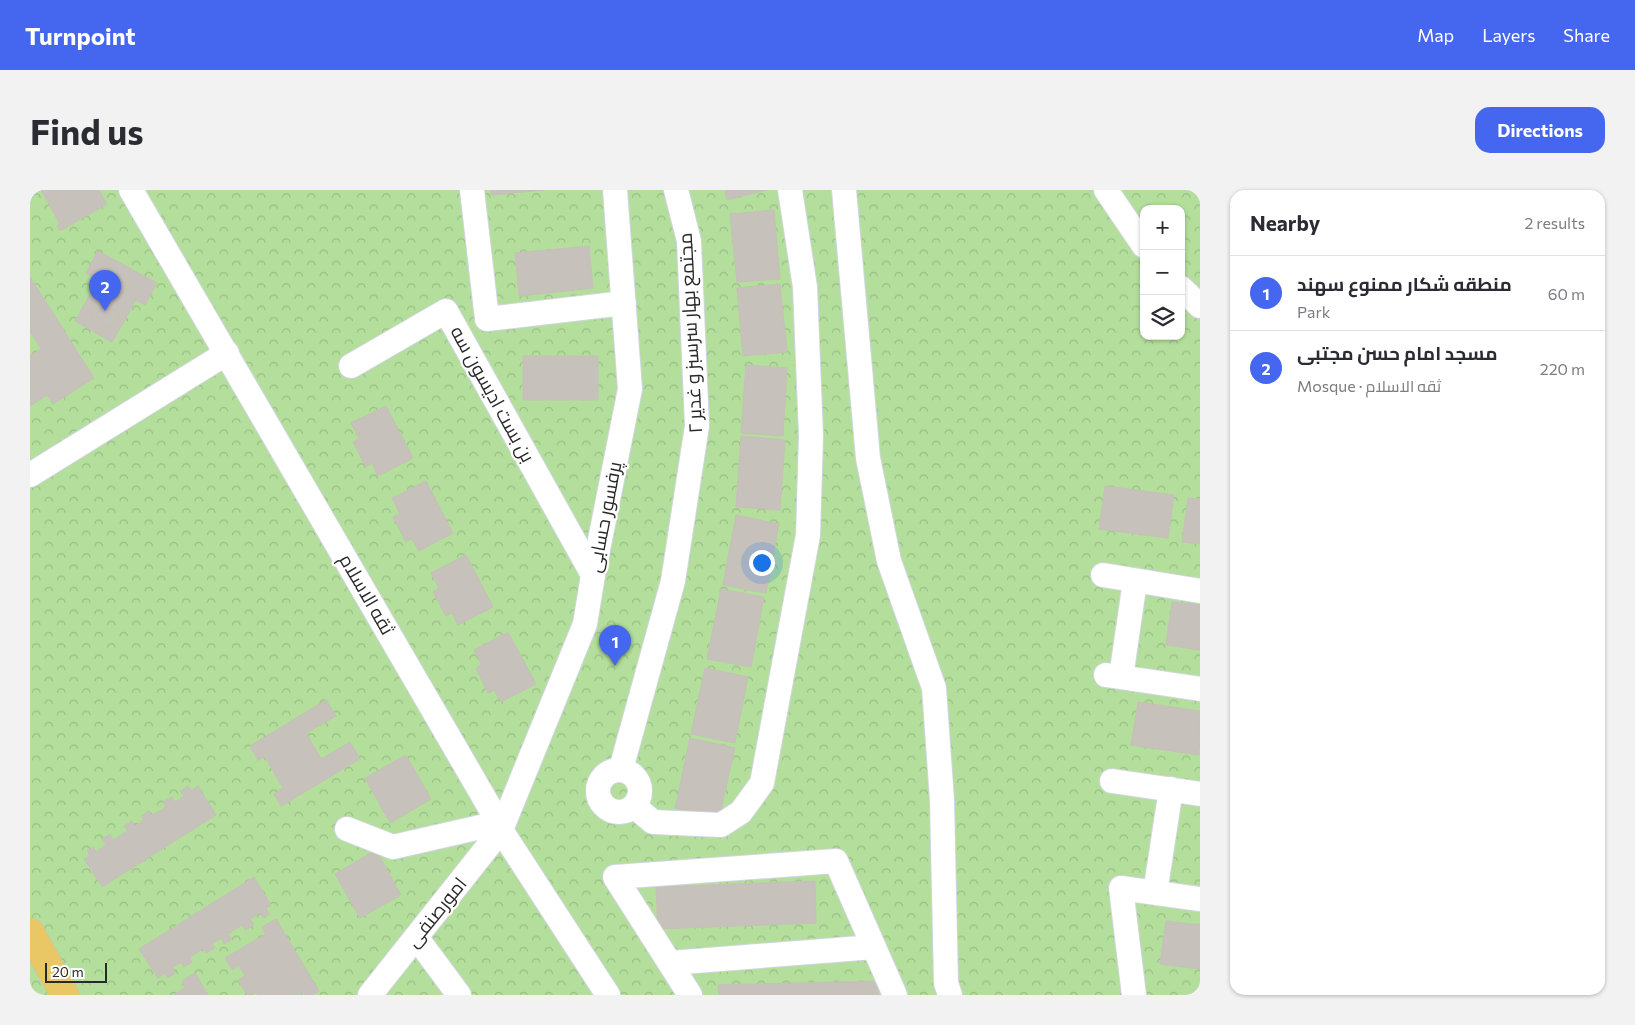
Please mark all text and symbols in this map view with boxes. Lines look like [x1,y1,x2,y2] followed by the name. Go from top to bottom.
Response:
[25,21,136,50] text: Turnpoint
[1417,24,1454,46] text: Map
[1482,24,1535,46] text: Layers
[1563,24,1610,46] text: Share
[1475,107,1605,153] button: Directions
[30,109,144,152] text: Find us
[1140,205,1185,340] map controls
[1140,205,1185,250] button: +
[1250,210,1320,235] text: Nearby
[1524,213,1585,232] text: 2 results
[673,232,709,434] street label: مجتمع بهار سرسبز و غدیر ۲
[1140,250,1185,295] button: −
[89,270,121,311] pin: 2
[1297,272,1512,295] text: منطقه شکار ممنوع سهند
[1262,284,1270,303] text: 1
[1548,284,1585,303] text: 60 m
[1140,295,1185,340] button: layers
[1297,302,1330,321] text: Park
[446,322,540,466] street label: بن بست ادیسون سه
[1297,341,1498,364] text: مسجد امام حسن مجتبی
[1261,359,1271,378] text: 2
[1540,359,1585,378] text: 220 m
[1297,376,1441,395] text: Mosque · ثقه الاسلام
[581,459,628,575] street label: پرفسور حسابی
[332,549,400,640] street label: ثقه الاسلام
[749,550,775,576] your location
[599,625,631,666] pin: 1
[400,872,472,952] street label: امورصنفی
[45,960,108,983] scale bar
[52,963,84,980] text: 20 m

